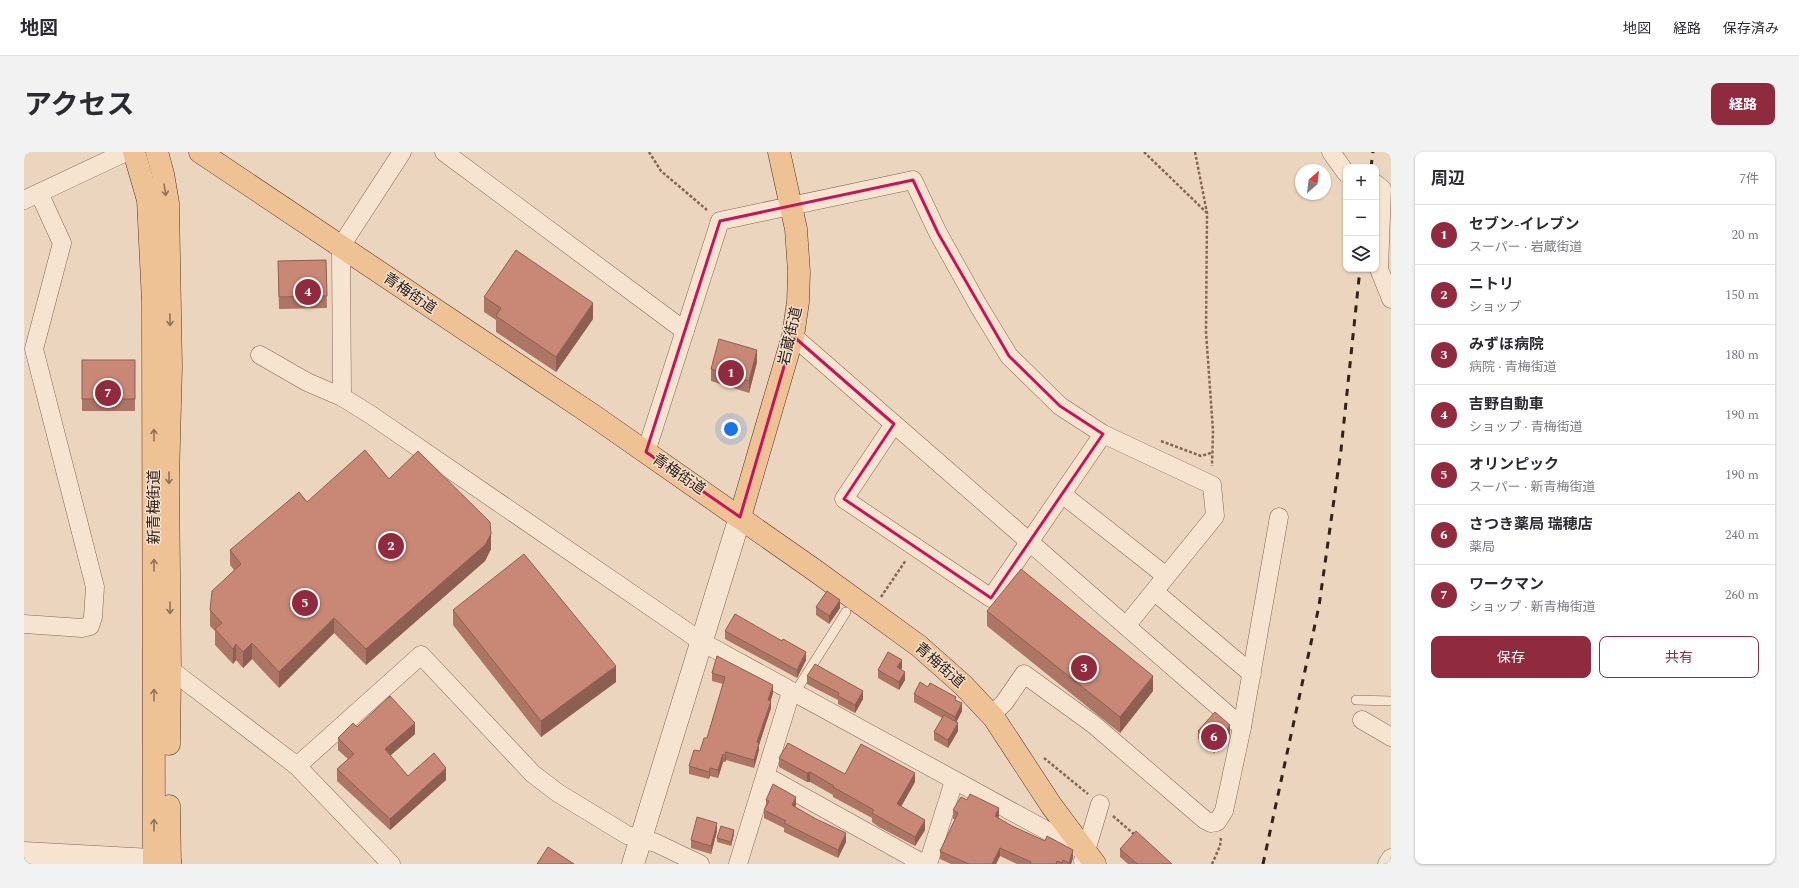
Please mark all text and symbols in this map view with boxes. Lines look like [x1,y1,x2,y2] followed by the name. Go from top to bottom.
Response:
[20,14,58,43] text: 地図
[1623,18,1651,39] text: 地図
[1673,18,1701,39] text: 経路
[1723,18,1779,39] text: 保存済み
[1711,83,1775,125] button: 経路
[24,84,135,127] text: アクセス
[1295,164,1331,200] north arrow
[1343,164,1379,272] map controls
[1343,164,1379,200] button: +
[1431,166,1465,192] text: 周辺
[1739,169,1759,189] text: 7件
[162,183,170,196] one-way arrow
[1343,200,1379,236] button: −
[1469,213,1580,236] text: セブン-イレブン
[1440,225,1448,245] text: 1
[1732,225,1759,245] text: 20 m
[1343,236,1379,272] button: layers
[1469,237,1583,257] text: スーパー · 岩蔵街道
[378,267,441,320] street label: 青梅街道
[1469,273,1514,296] text: ニトリ
[295,277,321,307] pin: 4
[1440,285,1448,305] text: 2
[1725,285,1759,305] text: 150 m
[1469,297,1521,317] text: ショップ
[773,304,808,368] street label: 岩蔵街道
[166,313,174,326] one-way arrow
[1469,333,1544,356] text: みずほ病院
[1440,345,1448,365] text: 3
[1725,345,1759,365] text: 180 m
[1469,357,1557,377] text: 病院 · 青梅街道
[718,358,744,388] pin: 1
[95,378,121,408] pin: 7
[1469,393,1544,416] text: 吉野自動車
[1440,405,1448,425] text: 4
[1725,405,1759,425] text: 190 m
[1469,417,1583,437] text: ショップ · 青梅街道
[721,419,741,439] your location
[150,429,158,442] one-way arrow
[647,448,710,501] street label: 青梅街道
[1469,453,1559,476] text: オリンピック
[1440,465,1448,485] text: 5
[1725,465,1759,485] text: 190 m
[143,469,166,545] street label: 新青梅街道
[165,471,173,484] one-way arrow
[1469,477,1596,497] text: スーパー · 新青梅街道
[1469,513,1593,536] text: さつき薬局 瑞穂店
[1440,525,1448,545] text: 6
[1725,525,1759,545] text: 240 m
[378,531,404,561] pin: 2
[1469,537,1495,557] text: 薬局
[150,559,158,572] one-way arrow
[1469,573,1544,596] text: ワークマン
[1440,585,1448,605] text: 7
[1725,585,1759,605] text: 260 m
[292,588,318,618] pin: 5
[1469,597,1596,617] text: ショップ · 新青梅街道
[166,601,174,614] one-way arrow
[1431,636,1591,678] button: 保存
[1599,636,1759,678] button: 共有
[909,637,970,694] street label: 青梅街道
[1071,653,1097,683] pin: 3
[150,689,158,702] one-way arrow
[1201,722,1227,752] pin: 6
[150,819,158,832] one-way arrow

